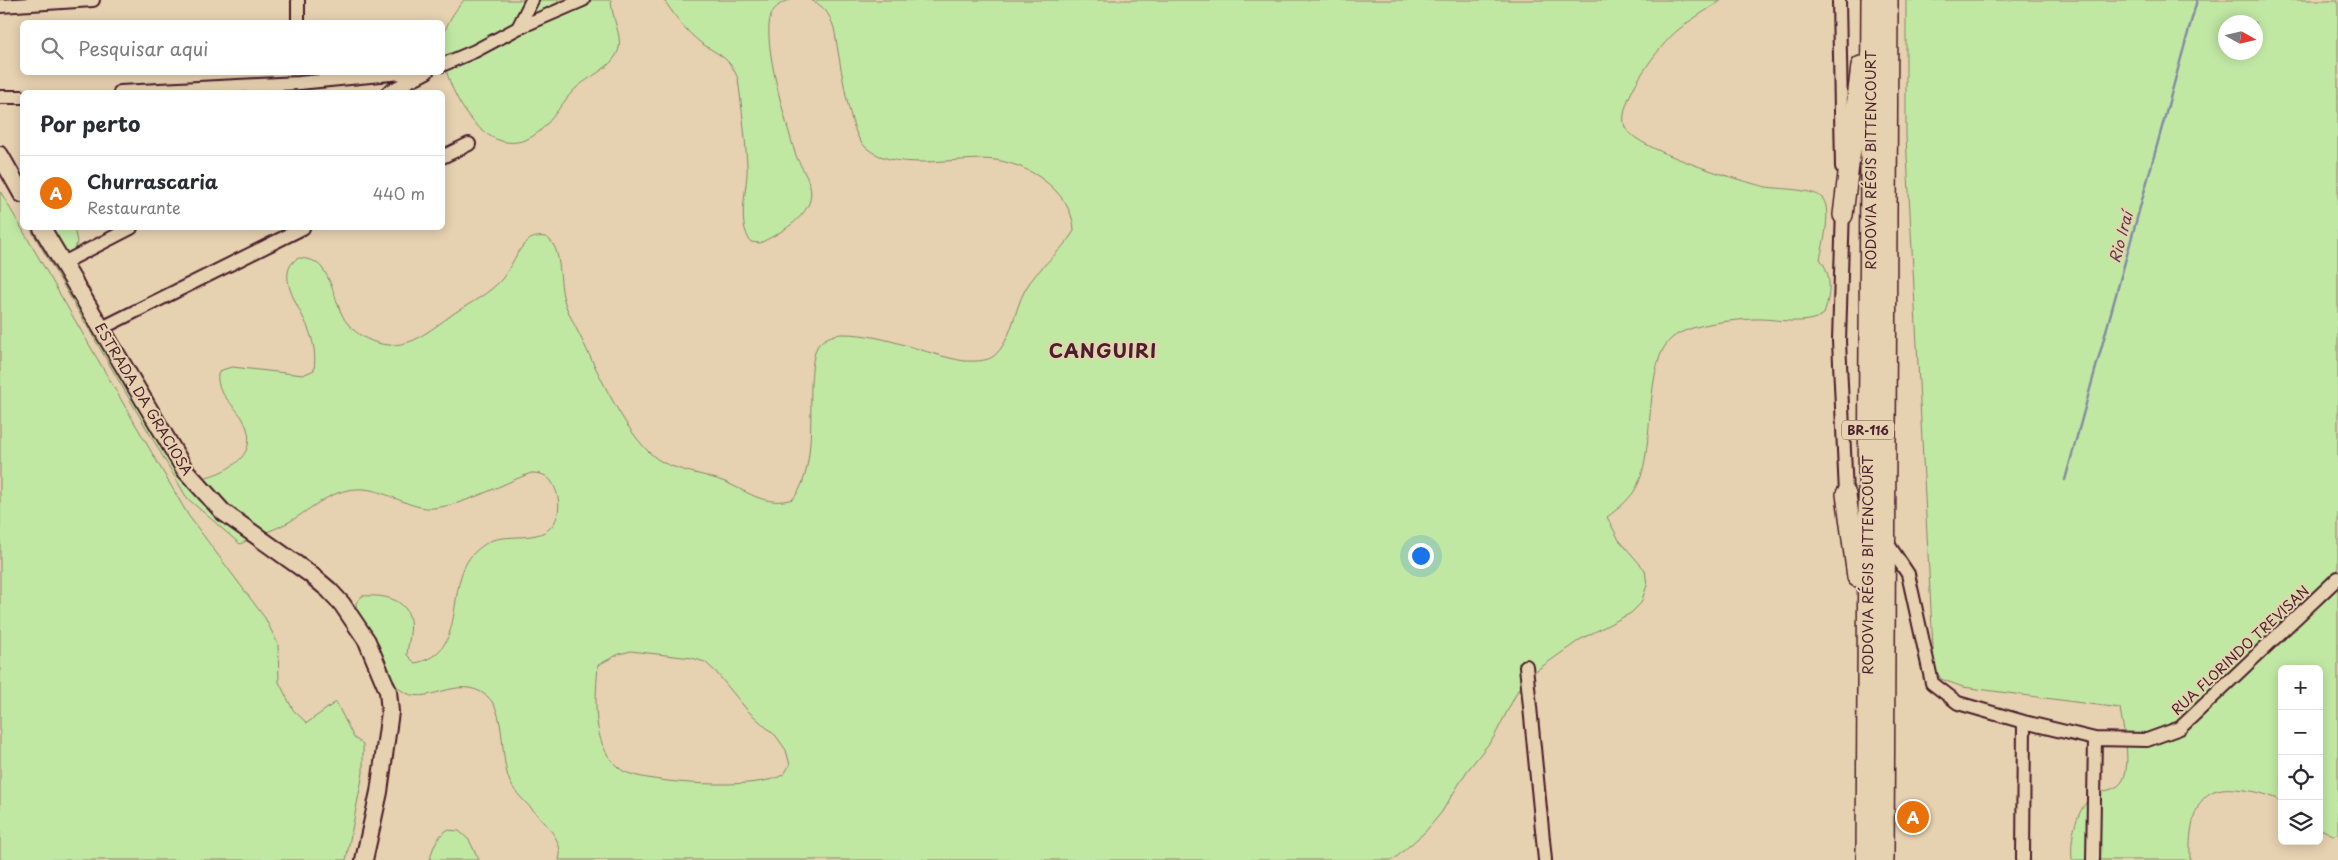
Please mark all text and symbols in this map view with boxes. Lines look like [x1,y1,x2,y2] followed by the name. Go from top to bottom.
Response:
[2218,15,2263,60] north arrow
[20,20,445,75] search box
[38,34,66,62] icon: search
[78,34,208,62] text: Pesquisar aqui
[1860,50,1881,270] street label: RODOVIA RÉGIS BITTENCOURT
[40,107,140,139] text: Por perto
[87,167,218,195] text: Churrascaria
[50,181,62,205] text: A
[373,181,425,205] text: 440 m
[87,195,181,219] text: Restaurante
[2102,205,2139,265] water label: Rio Iraí
[90,319,198,479] street label: ESTRADA DA GRACIOSA
[1049,336,1157,364] district label: CANGUIRI
[1842,420,1894,440] road number: BR-116
[1857,455,1878,675] street label: RODOVIA RÉGIS BITTENCOURT
[1408,543,1434,569] your location
[2166,580,2314,720] street label: RUA FLORINDO TREVISAN
[2278,665,2323,845] map controls
[2278,665,2323,710] button: +
[2278,710,2323,755] button: −
[2278,755,2323,800] button: locate
[1897,798,1929,836] pin: A
[2278,800,2323,845] button: layers

